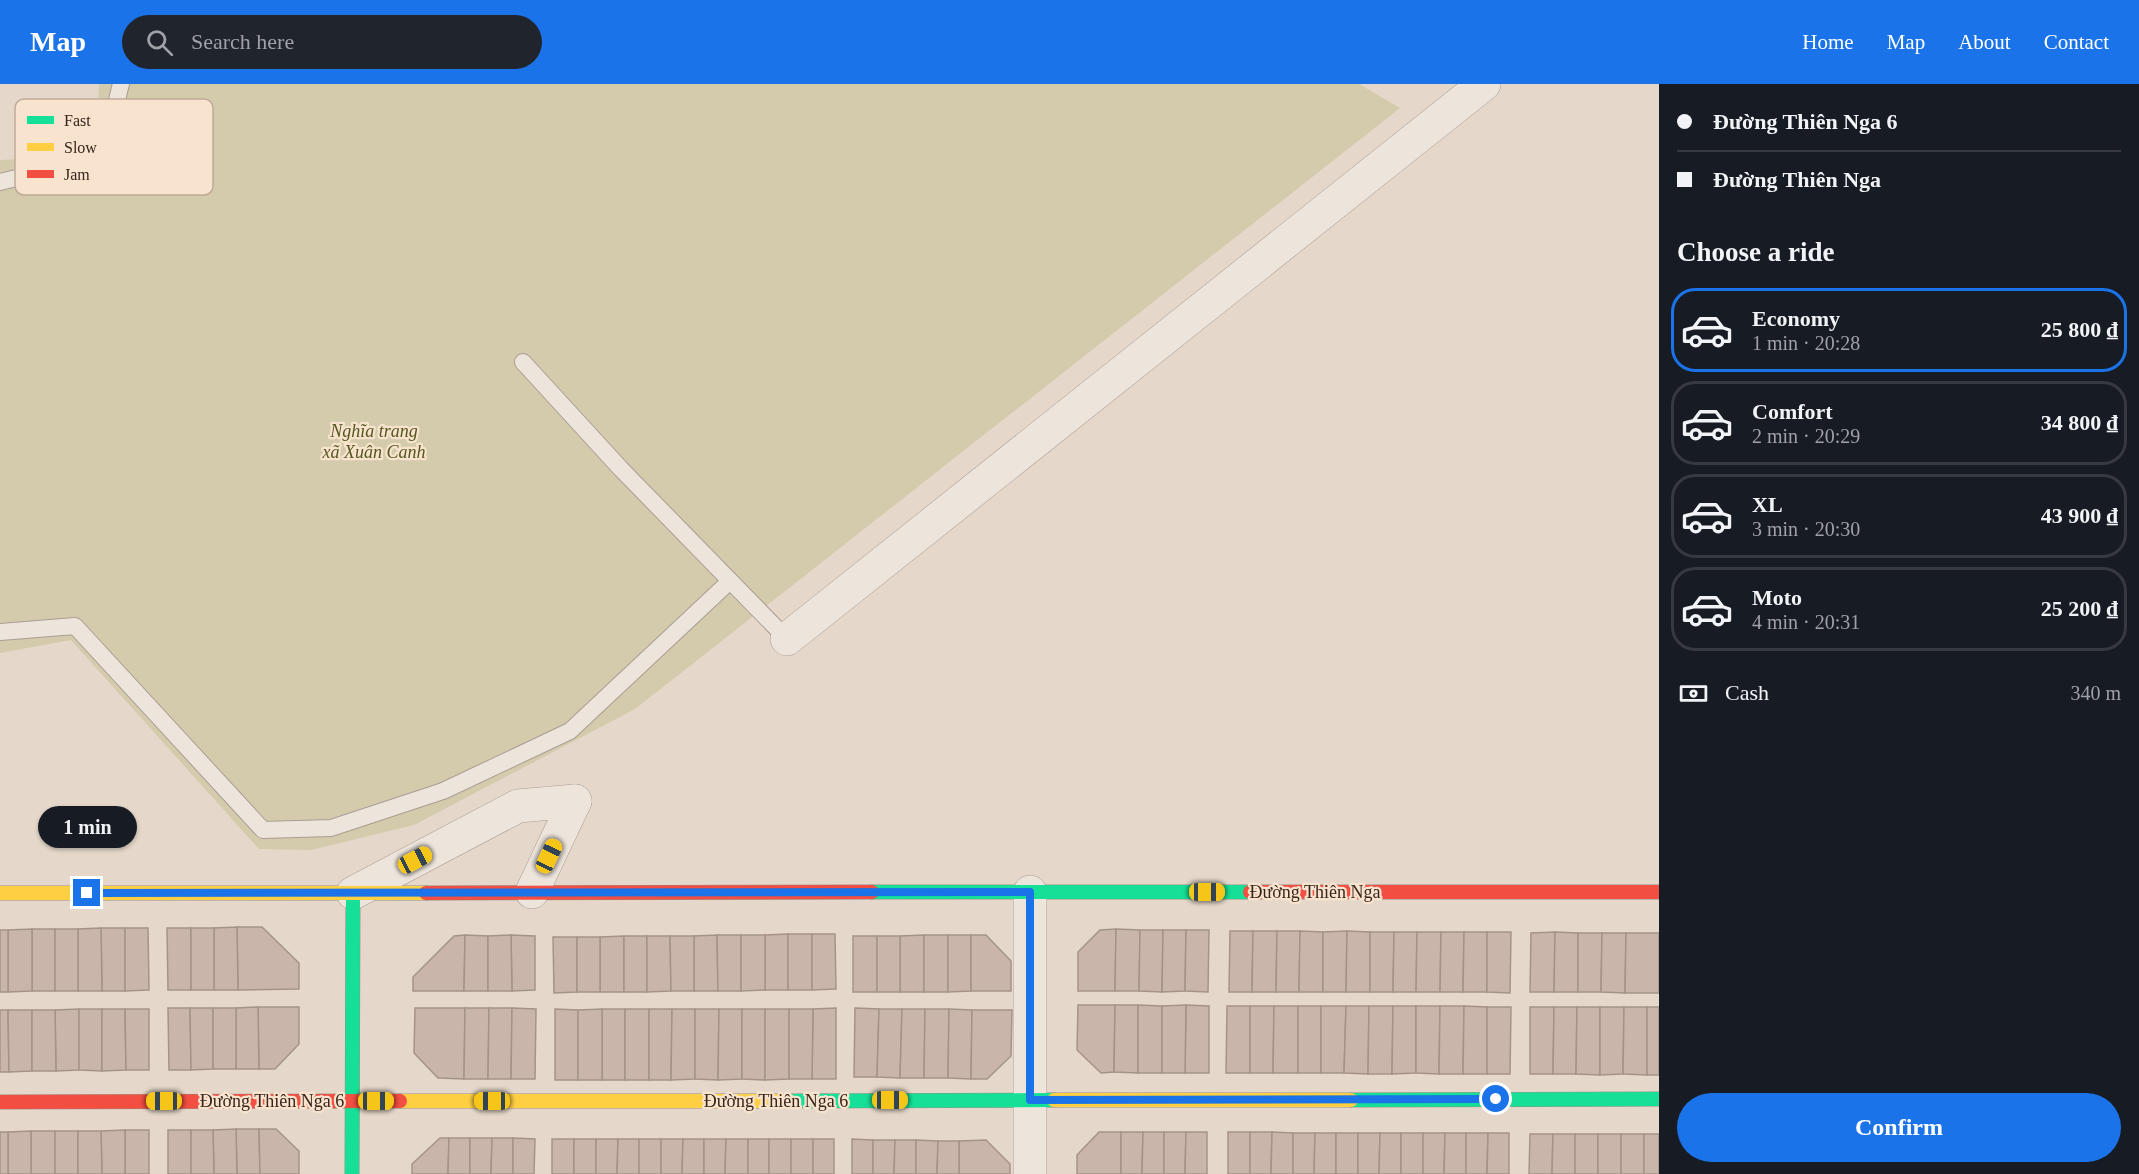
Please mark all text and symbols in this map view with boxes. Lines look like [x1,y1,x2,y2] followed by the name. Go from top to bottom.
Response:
[122,15,542,69] search box
[30,26,86,57] text: Map
[143,26,176,59] icon: search
[191,29,294,54] text: Search here
[1802,30,1854,54] text: Home
[1887,30,1925,54] text: Map
[1958,30,2011,54] text: About
[2044,30,2109,54] text: Contact
[15,99,213,195] legend
[1713,109,1898,134] text: Đường Thiên Nga 6
[64,112,91,129] text: Fast
[64,139,97,156] text: Slow
[64,166,90,183] text: Jam
[1713,167,1881,192] text: Đường Thiên Nga
[1677,237,1835,267] text: Choose a ride
[1680,303,1734,357] icon: car
[1752,306,1840,331] text: Economy
[2041,317,2118,342] text: 25 800 ₫
[1752,332,1860,354] text: 1 min · 20:28
[1680,396,1734,450] icon: car
[1752,399,1833,424] text: Comfort
[2041,410,2118,435] text: 34 800 ₫
[322,421,426,462] park label: Nghĩa trang xã Xuân Canh
[1752,425,1860,447] text: 2 min · 20:29
[1680,489,1734,543] icon: car
[1752,492,1783,517] text: XL
[2041,503,2118,528] text: 43 900 ₫
[1752,518,1860,540] text: 3 min · 20:30
[1680,582,1734,636] icon: car
[1752,585,1802,610] text: Moto
[2041,596,2118,621] text: 25 200 ₫
[1752,611,1860,633] text: 4 min · 20:31
[1677,677,1710,710] icon: cash
[1725,680,1769,705] text: Cash
[2070,682,2121,704] text: 340 m
[38,806,136,848] callout: 1 min
[63,816,112,838] text: 1 min
[533,836,565,876] car
[395,844,435,876] car
[73,879,100,906] route end
[1250,882,1380,902] street label: Đường Thiên Nga
[1189,883,1225,901] car
[1482,1085,1509,1112] route start
[200,1091,344,1111] street label: Đường Thiên Nga 6
[704,1091,848,1111] street label: Đường Thiên Nga 6
[872,1091,908,1109] car
[146,1092,182,1110] car
[358,1092,394,1110] car
[474,1092,510,1110] car
[1677,1093,2121,1162] button: Confirm

